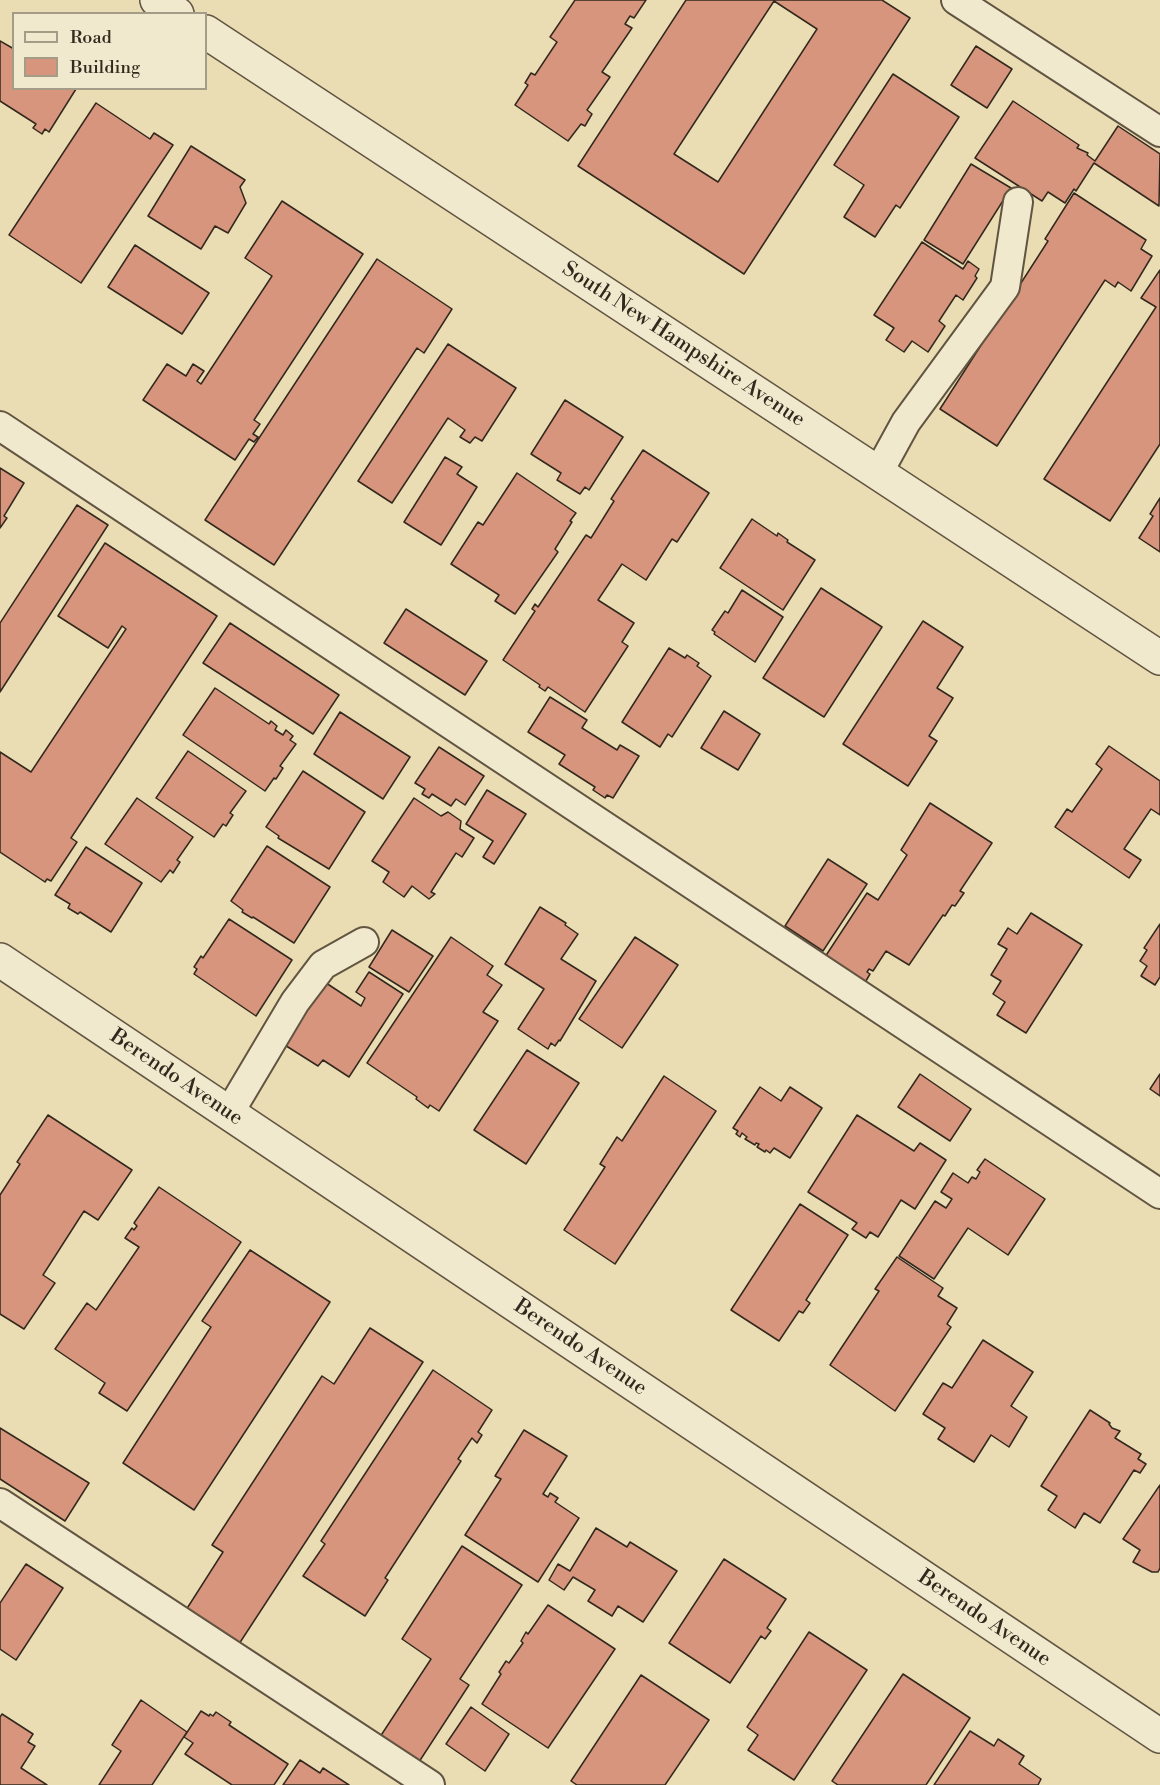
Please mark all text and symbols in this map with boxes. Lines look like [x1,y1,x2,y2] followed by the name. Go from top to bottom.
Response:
[12,12,207,90] legend
[70,26,112,49] text: Road
[70,56,140,79] text: Building
[557,257,809,433] street label: South New Hampshire Avenue
[105,1024,247,1132] street label: Berendo Avenue
[509,1294,651,1402] street label: Berendo Avenue
[913,1565,1055,1673] street label: Berendo Avenue

